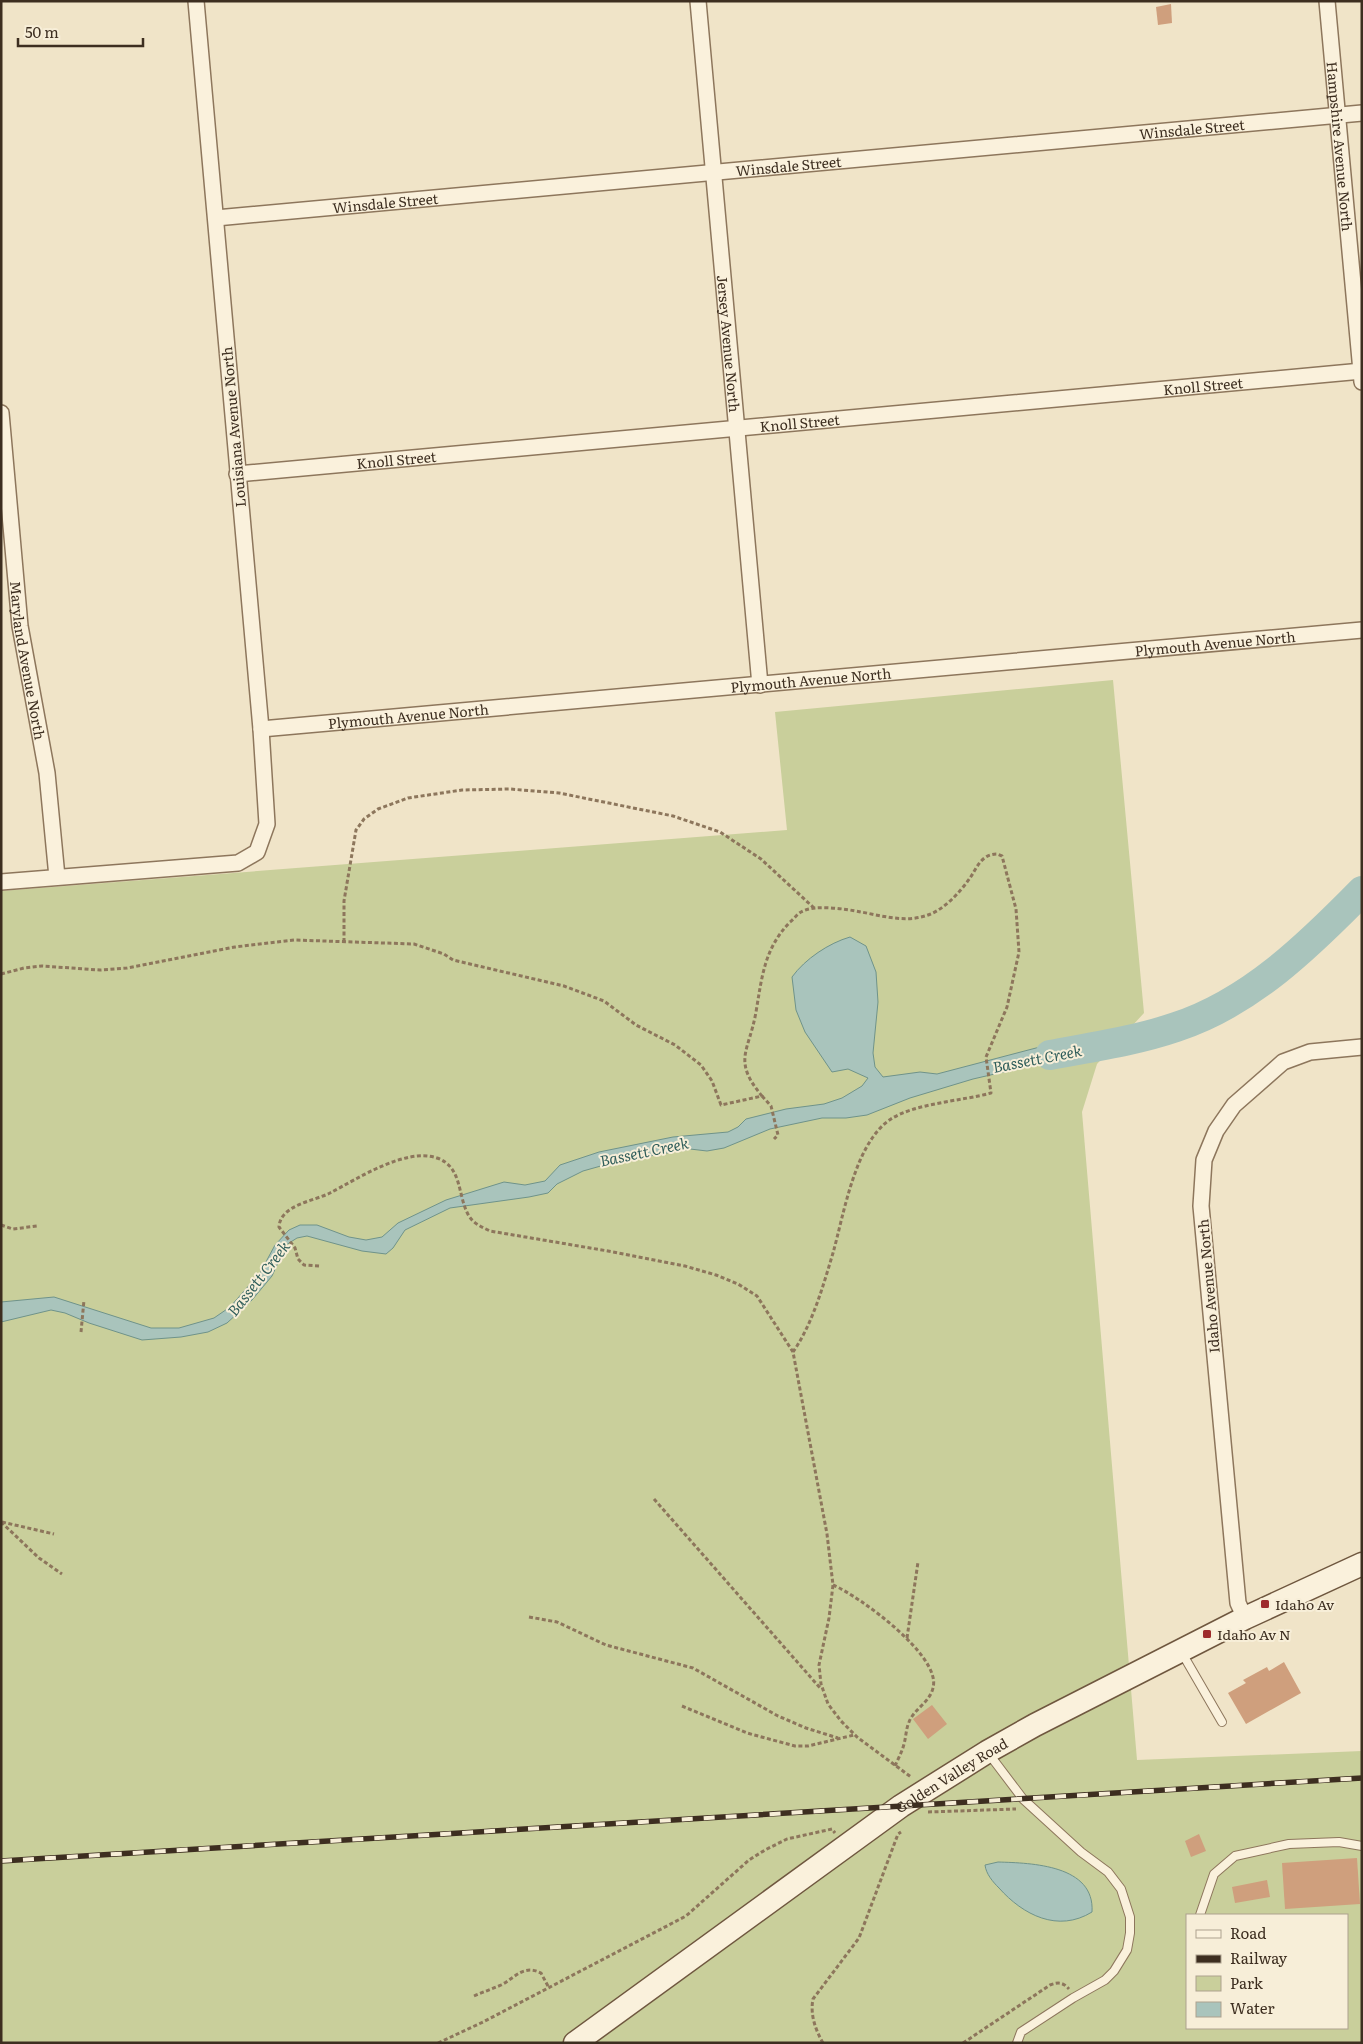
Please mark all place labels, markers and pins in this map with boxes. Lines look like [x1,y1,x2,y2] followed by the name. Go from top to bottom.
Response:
[1275,1594,1335,1614] place label: Idaho Av
[1259,1598,1271,1610] marker: Idaho Av
[1217,1624,1291,1644] place label: Idaho Av N
[1201,1628,1213,1640] marker: Idaho Av N

